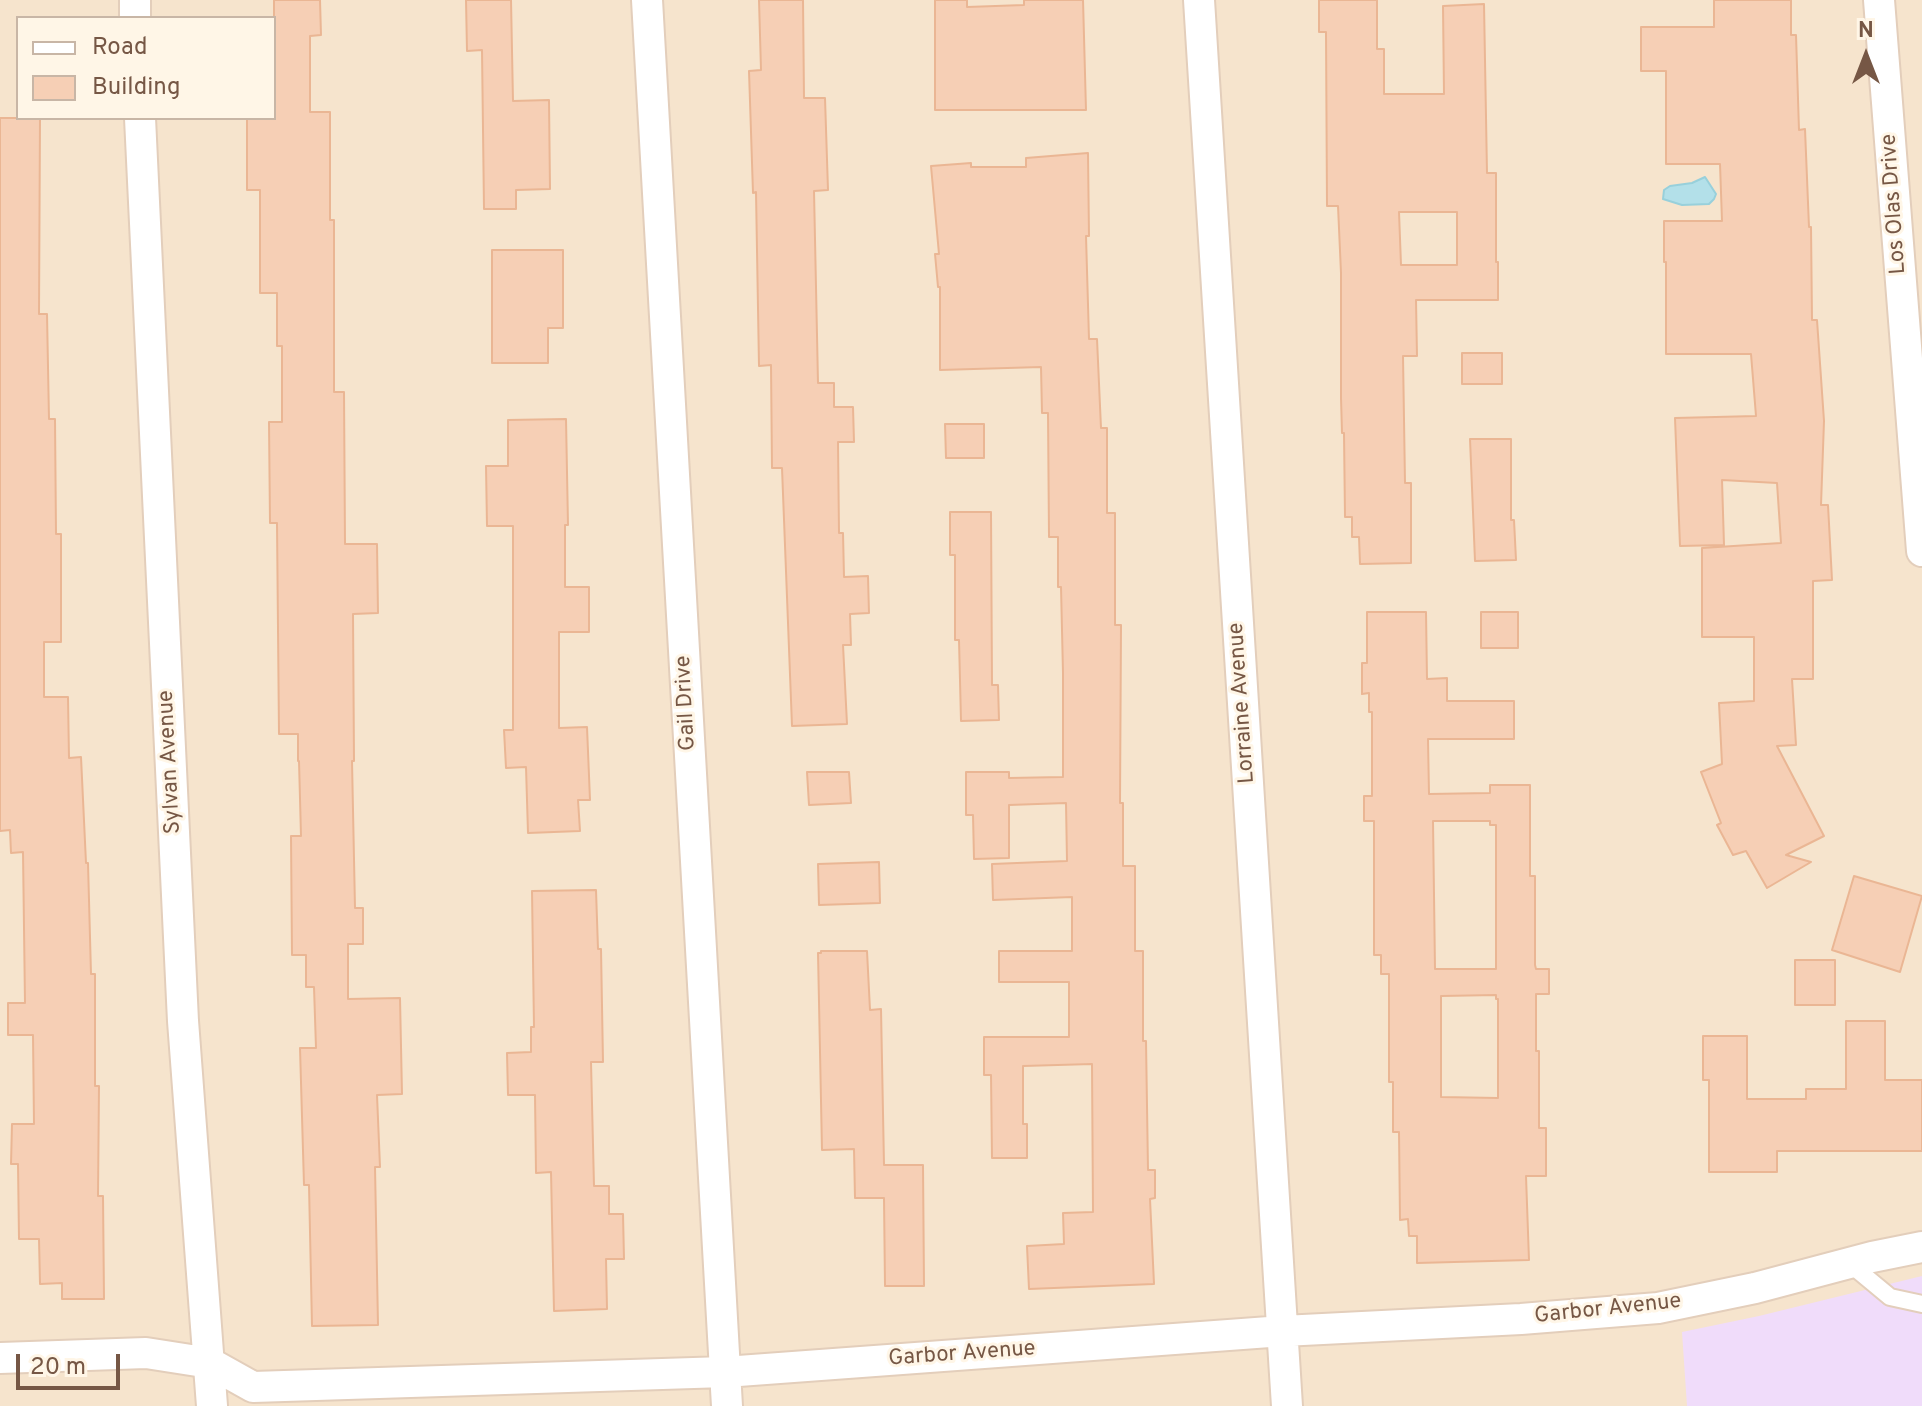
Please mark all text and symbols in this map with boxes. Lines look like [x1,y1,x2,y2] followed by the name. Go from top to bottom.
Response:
[16,16,276,120] legend
[1826,16,1906,96] north arrow
[1858,18,1874,45] text: N
[92,33,148,63] text: Road
[92,73,181,103] text: Building
[1877,133,1913,275] street label: Los Olas Drive
[1224,622,1262,784] street label: Lorraine Avenue
[671,655,703,751] street label: Gail Drive
[154,689,188,835] street label: Sylvan Avenue
[1533,1289,1683,1331] street label: Garbor Avenue
[887,1337,1037,1373] street label: Garbor Avenue
[20,1338,124,1388] scale bar
[30,1353,86,1383] text: 20 m

